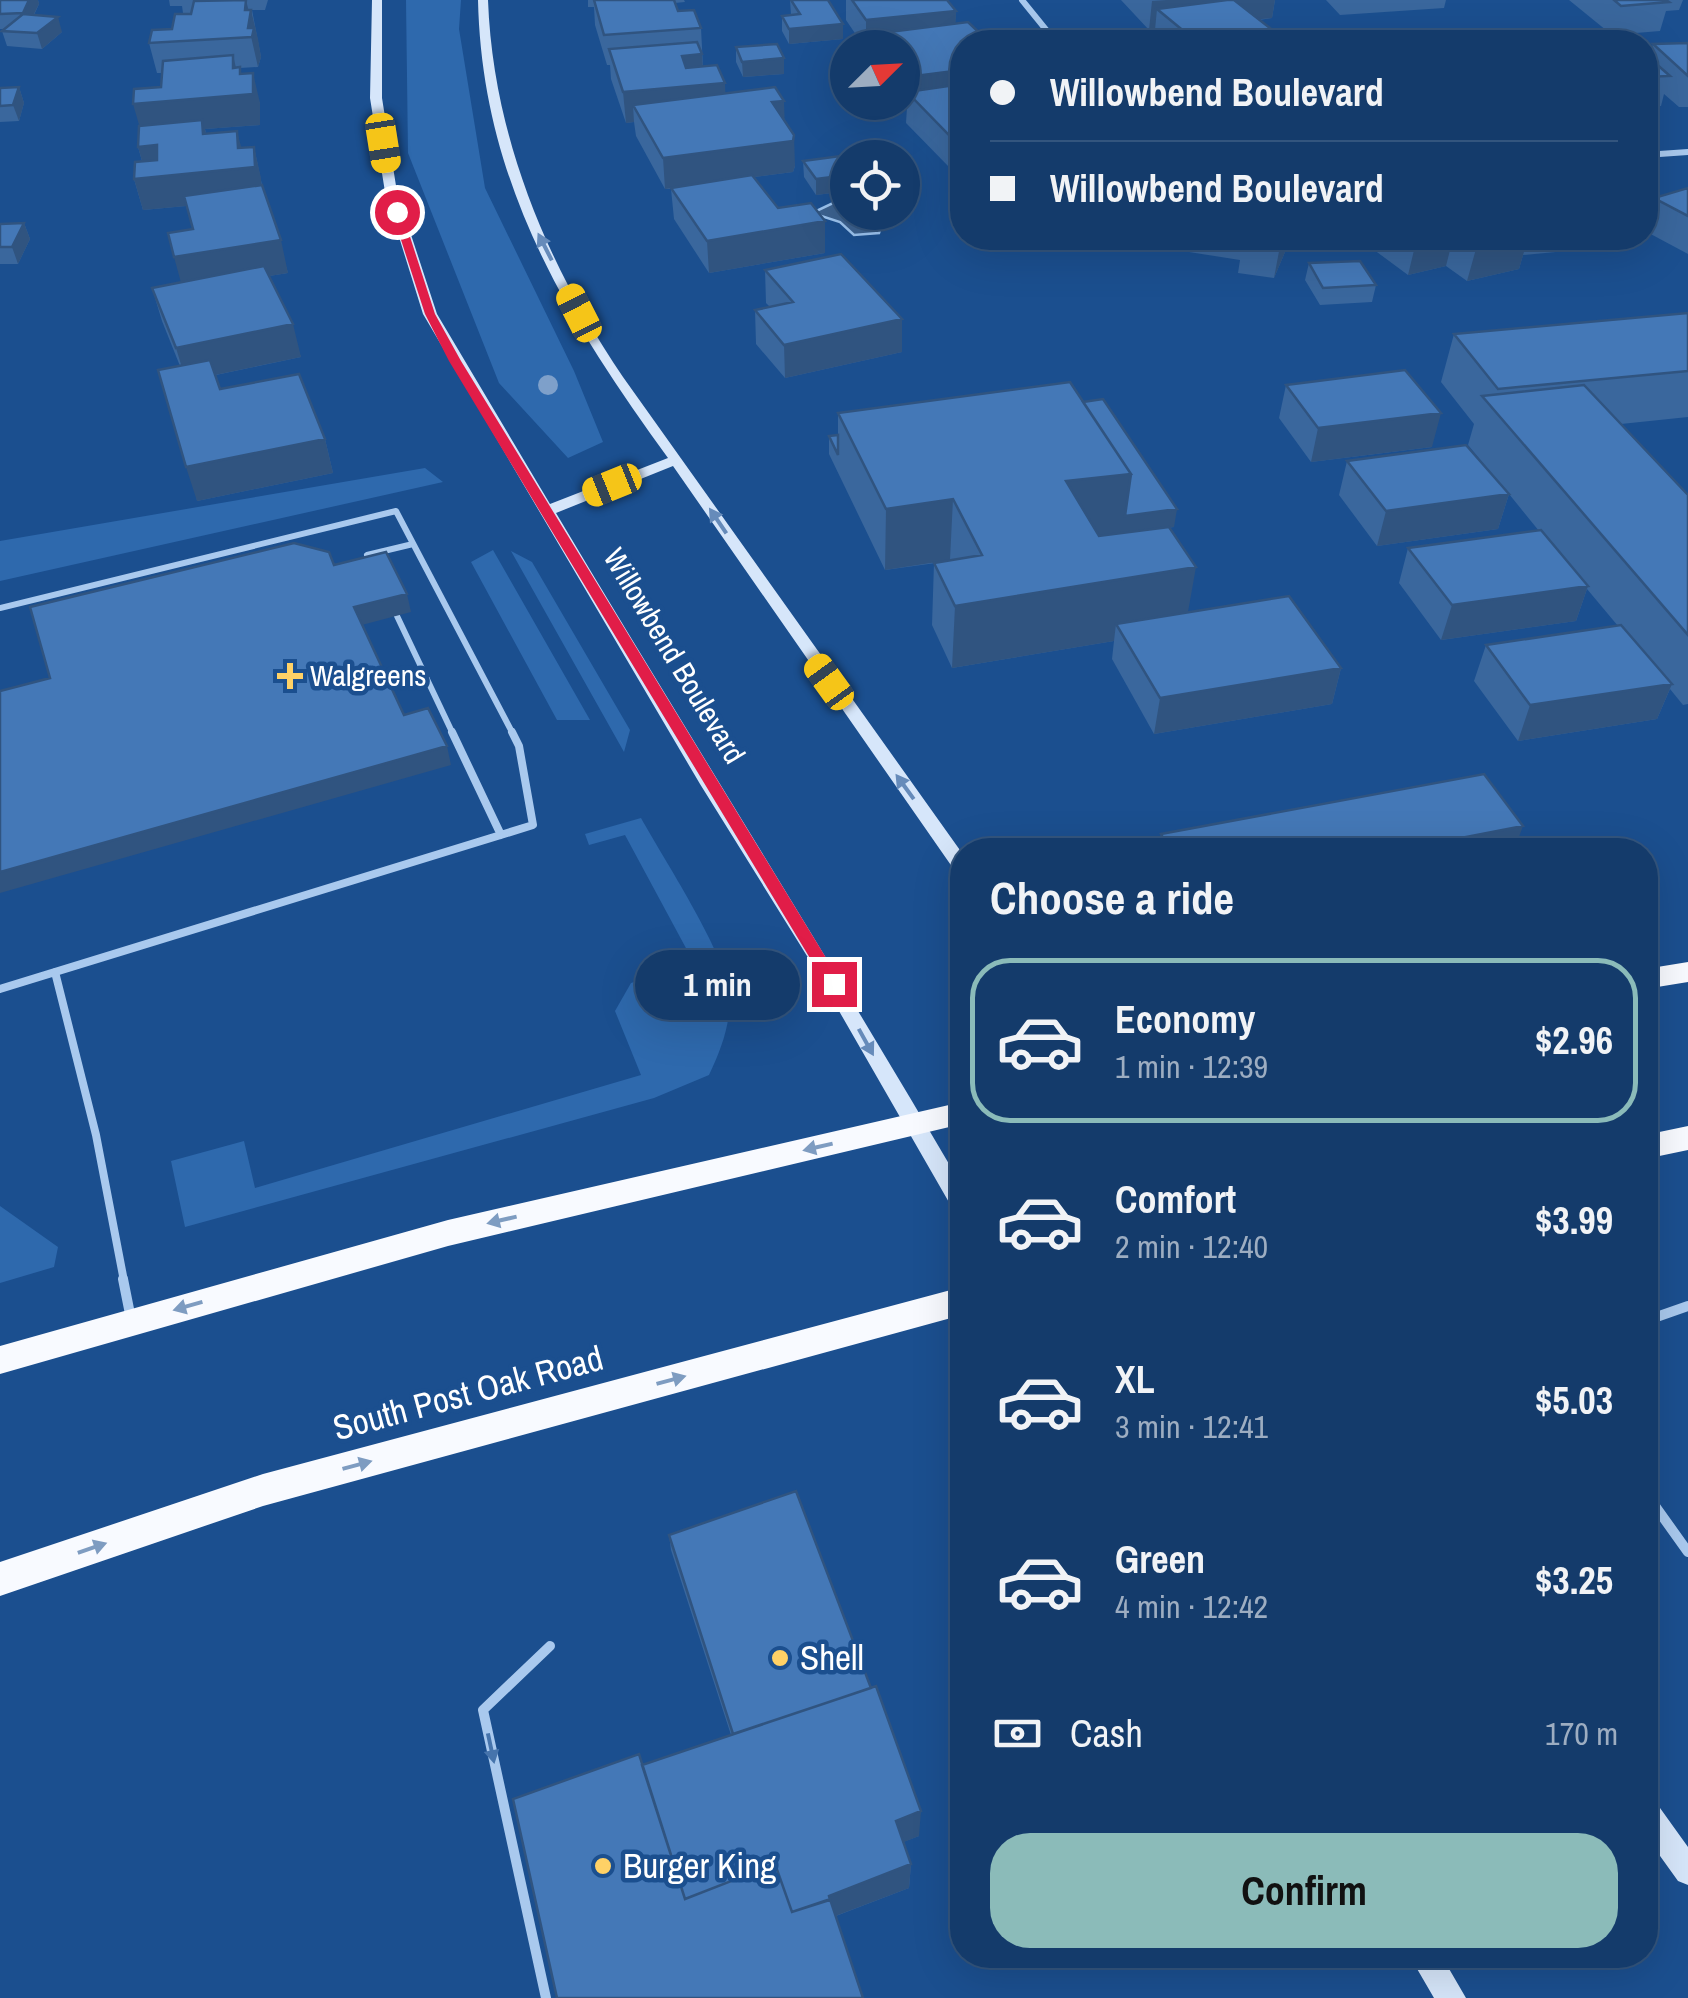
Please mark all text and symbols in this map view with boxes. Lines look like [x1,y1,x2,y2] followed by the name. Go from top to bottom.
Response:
[830,30,920,120] north arrow
[830,30,920,230] map controls
[1050,67,1384,118] text: Willowbend Boulevard
[363,111,403,175] car
[830,140,920,230] button: locate
[1050,163,1384,214] text: Willowbend Boulevard
[375,190,420,235] route start
[537,232,554,261] one-way arrow
[552,279,606,347] car
[579,460,645,510] car
[710,508,728,535] one-way arrow
[595,540,755,771] street label: Willowbend Boulevard
[799,649,859,715] car
[310,655,427,695] place label: Walgreens
[279,665,301,687] marker: Walgreens
[896,774,916,800] one-way arrow
[990,867,1234,928] text: Choose a ride
[634,949,799,1019] callout: 1 min
[812,962,857,1007] route end
[683,963,752,1006] text: 1 min
[1115,994,1255,1045] text: Economy
[995,996,1085,1086] icon: car
[1535,1015,1613,1066] text: $2.96
[858,1027,875,1056] one-way arrow
[1115,1045,1268,1088] text: 1 min · 12:39
[802,1140,833,1155] one-way arrow
[1115,1174,1236,1225] text: Comfort
[995,1176,1085,1266] icon: car
[1535,1195,1613,1246] text: $3.99
[486,1213,517,1228] one-way arrow
[1115,1225,1268,1268] text: 2 min · 12:40
[172,1299,203,1315] one-way arrow
[328,1334,608,1451] street label: South Post Oak Road
[1115,1354,1155,1405] text: XL
[995,1356,1085,1446] icon: car
[656,1371,687,1387] one-way arrow
[1535,1375,1613,1426] text: $5.03
[1115,1405,1268,1448] text: 3 min · 12:41
[342,1456,373,1472] one-way arrow
[1115,1534,1205,1585] text: Green
[995,1536,1085,1626] icon: car
[78,1539,108,1554] one-way arrow
[1535,1555,1613,1606] text: $3.25
[1115,1585,1268,1628] text: 4 min · 12:42
[800,1634,864,1681] place label: Shell
[769,1647,791,1669] marker: Shell
[990,1706,1045,1761] icon: cash
[1070,1708,1143,1759] text: Cash
[1545,1712,1618,1755] text: 170 m
[484,1733,499,1764] one-way arrow
[990,1833,1618,1948] button: Confirm
[623,1842,776,1889] place label: Burger King
[592,1855,614,1877] marker: Burger King

